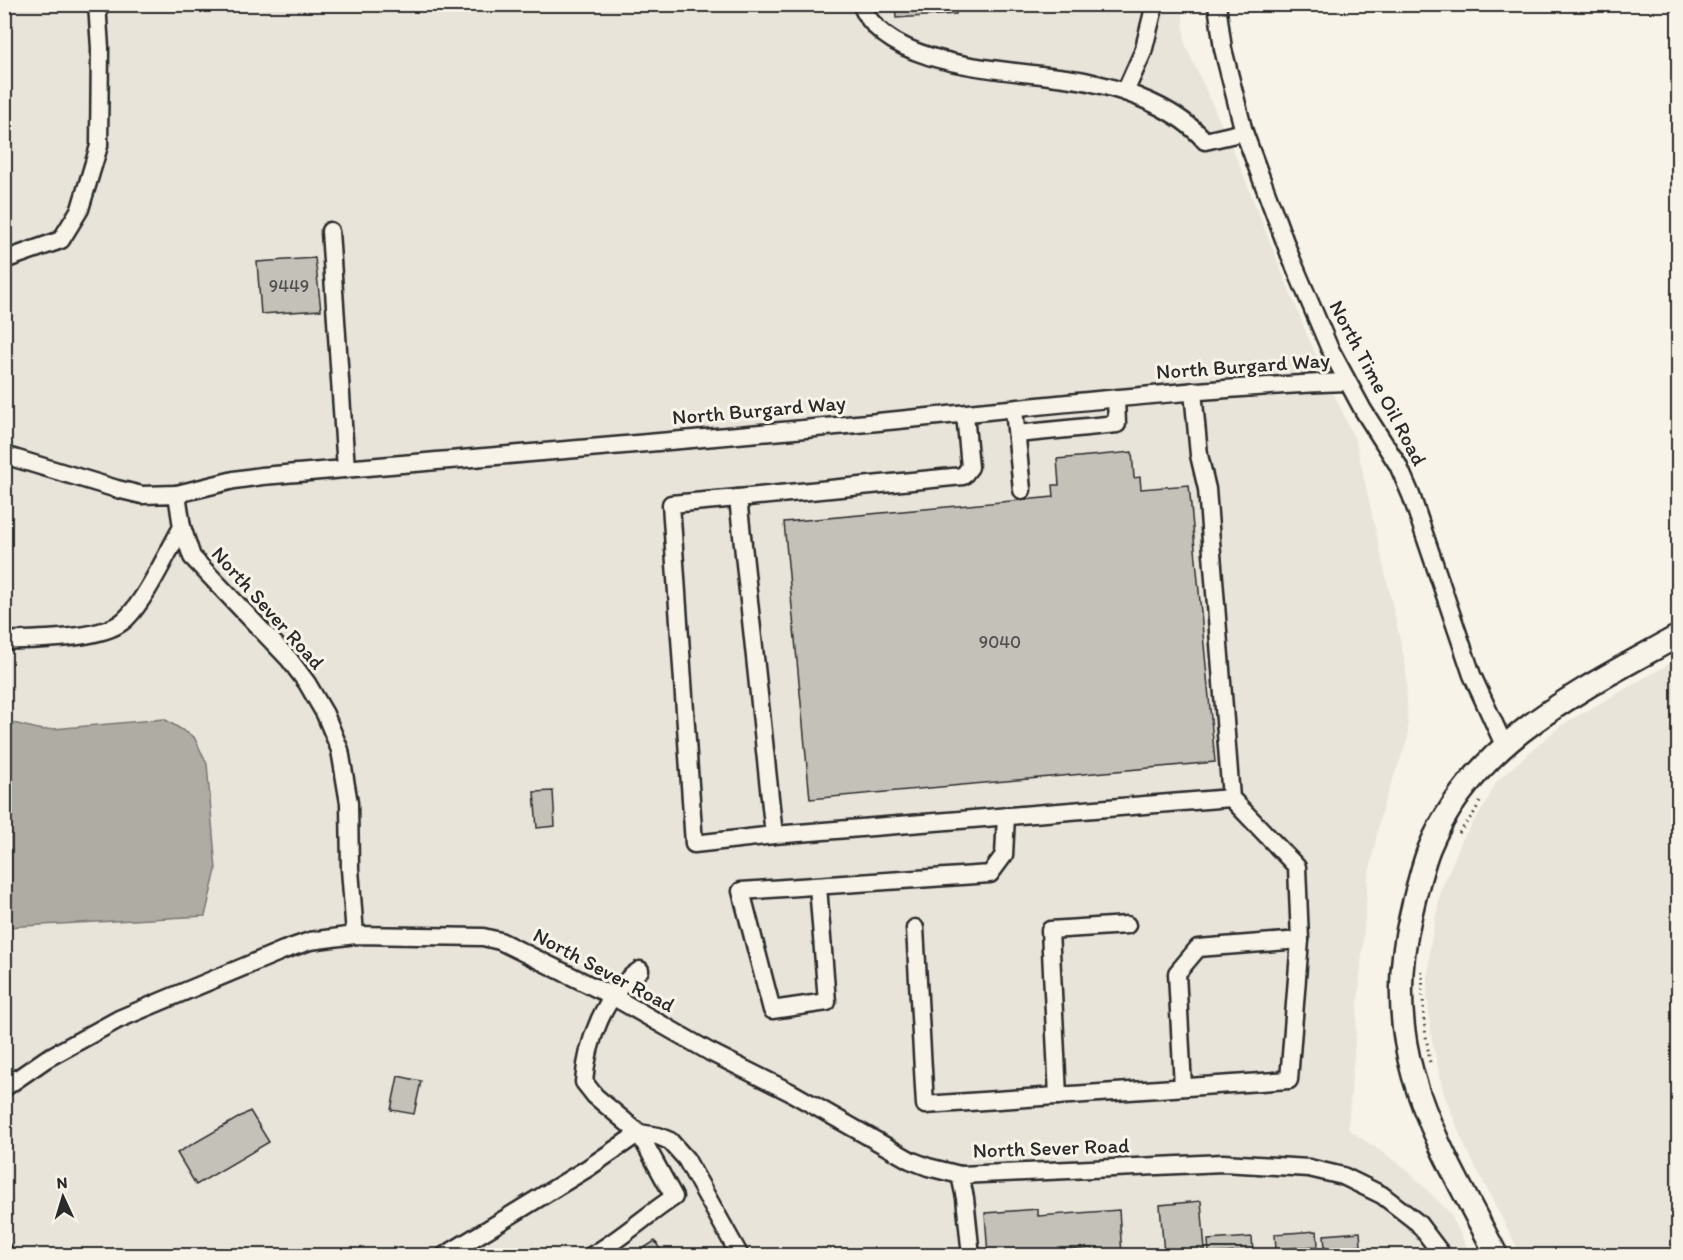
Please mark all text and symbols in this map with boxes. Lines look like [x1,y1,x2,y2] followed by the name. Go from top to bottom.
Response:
[269,275,309,297] house number: 9449
[1324,296,1433,470] street label: North Time Oil Road
[1155,347,1331,384] street label: North Burgard Way
[671,389,847,430] street label: North Burgard Way
[207,541,330,675] street label: North Sever Road
[979,631,1021,653] house number: 9040
[529,922,680,1018] street label: North Sever Road
[972,1132,1130,1163] street label: North Sever Road
[33,1167,93,1227] north arrow
[56,1173,68,1192] text: N

